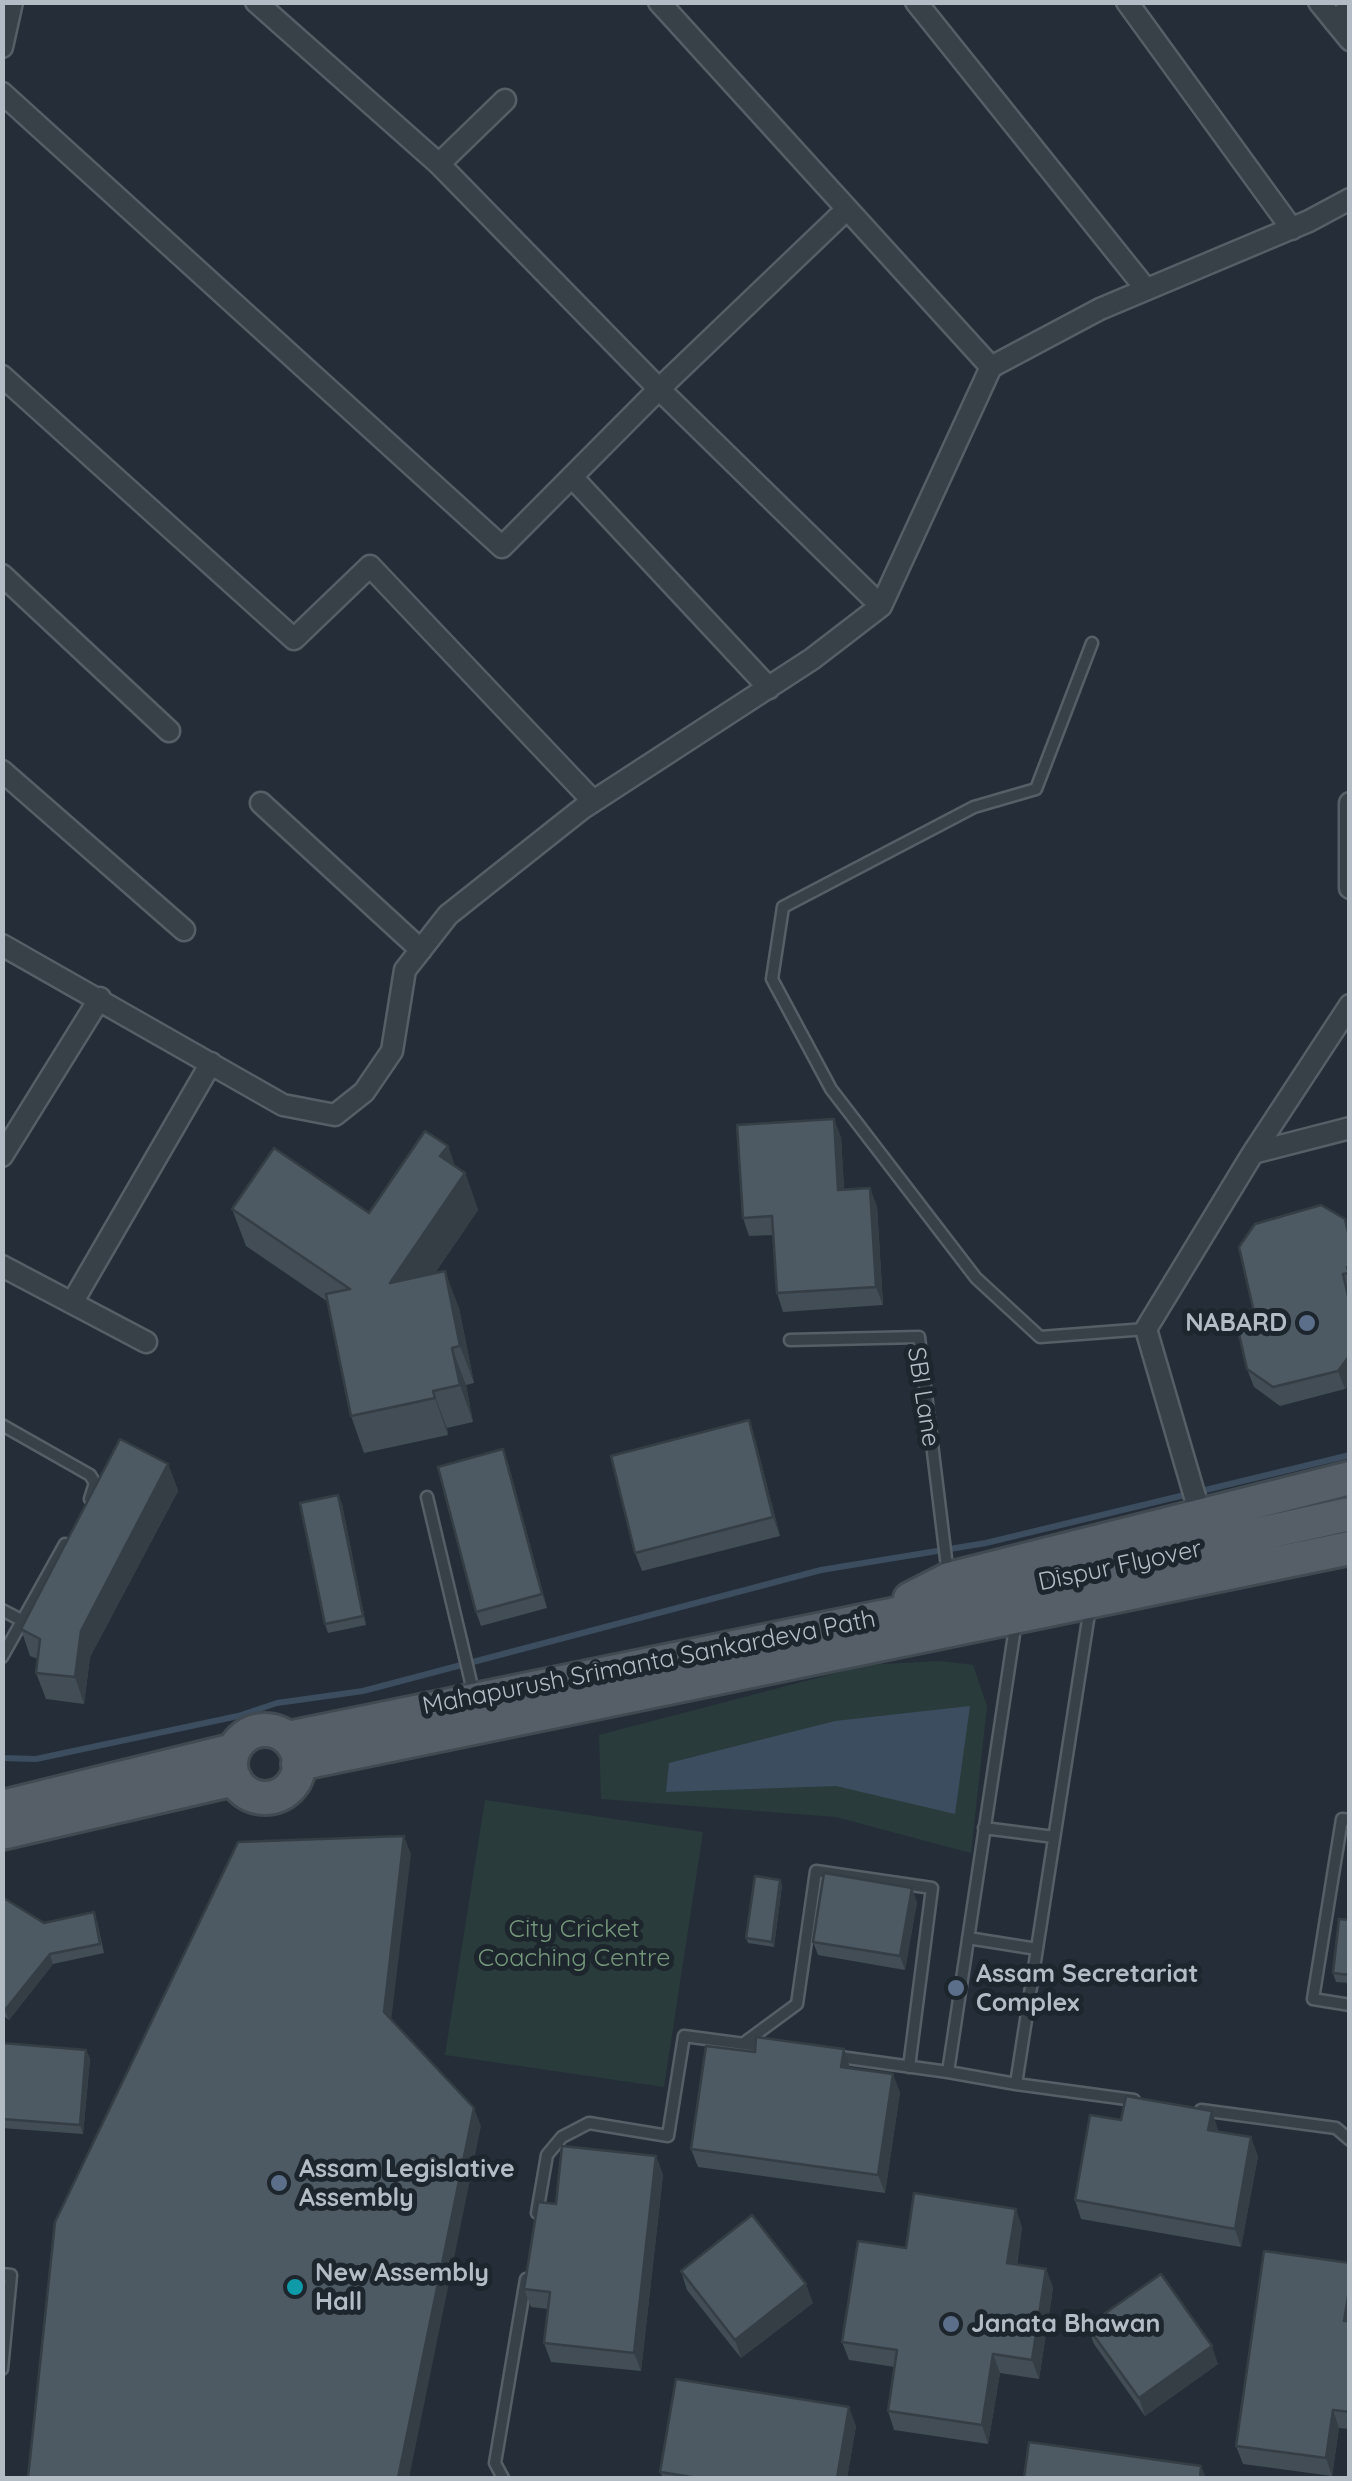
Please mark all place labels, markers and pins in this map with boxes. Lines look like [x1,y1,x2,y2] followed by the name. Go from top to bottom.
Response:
[1185,1308,1287,1338] place label: NABARD
[1296,1312,1318,1334] marker: NABARD
[976,1959,1198,2018] place label: Assam Secretariat Complex
[945,1977,967,1999] marker: Assam Secretariat Complex
[299,2154,515,2213] place label: Assam Legislative Assembly
[268,2172,290,2194] marker: Assam Legislative Assembly
[315,2258,489,2317] place label: New Assembly Hall
[284,2276,306,2298] marker: New Assembly Hall
[971,2309,1160,2339] place label: Janata Bhawan
[940,2313,962,2335] marker: Janata Bhawan

